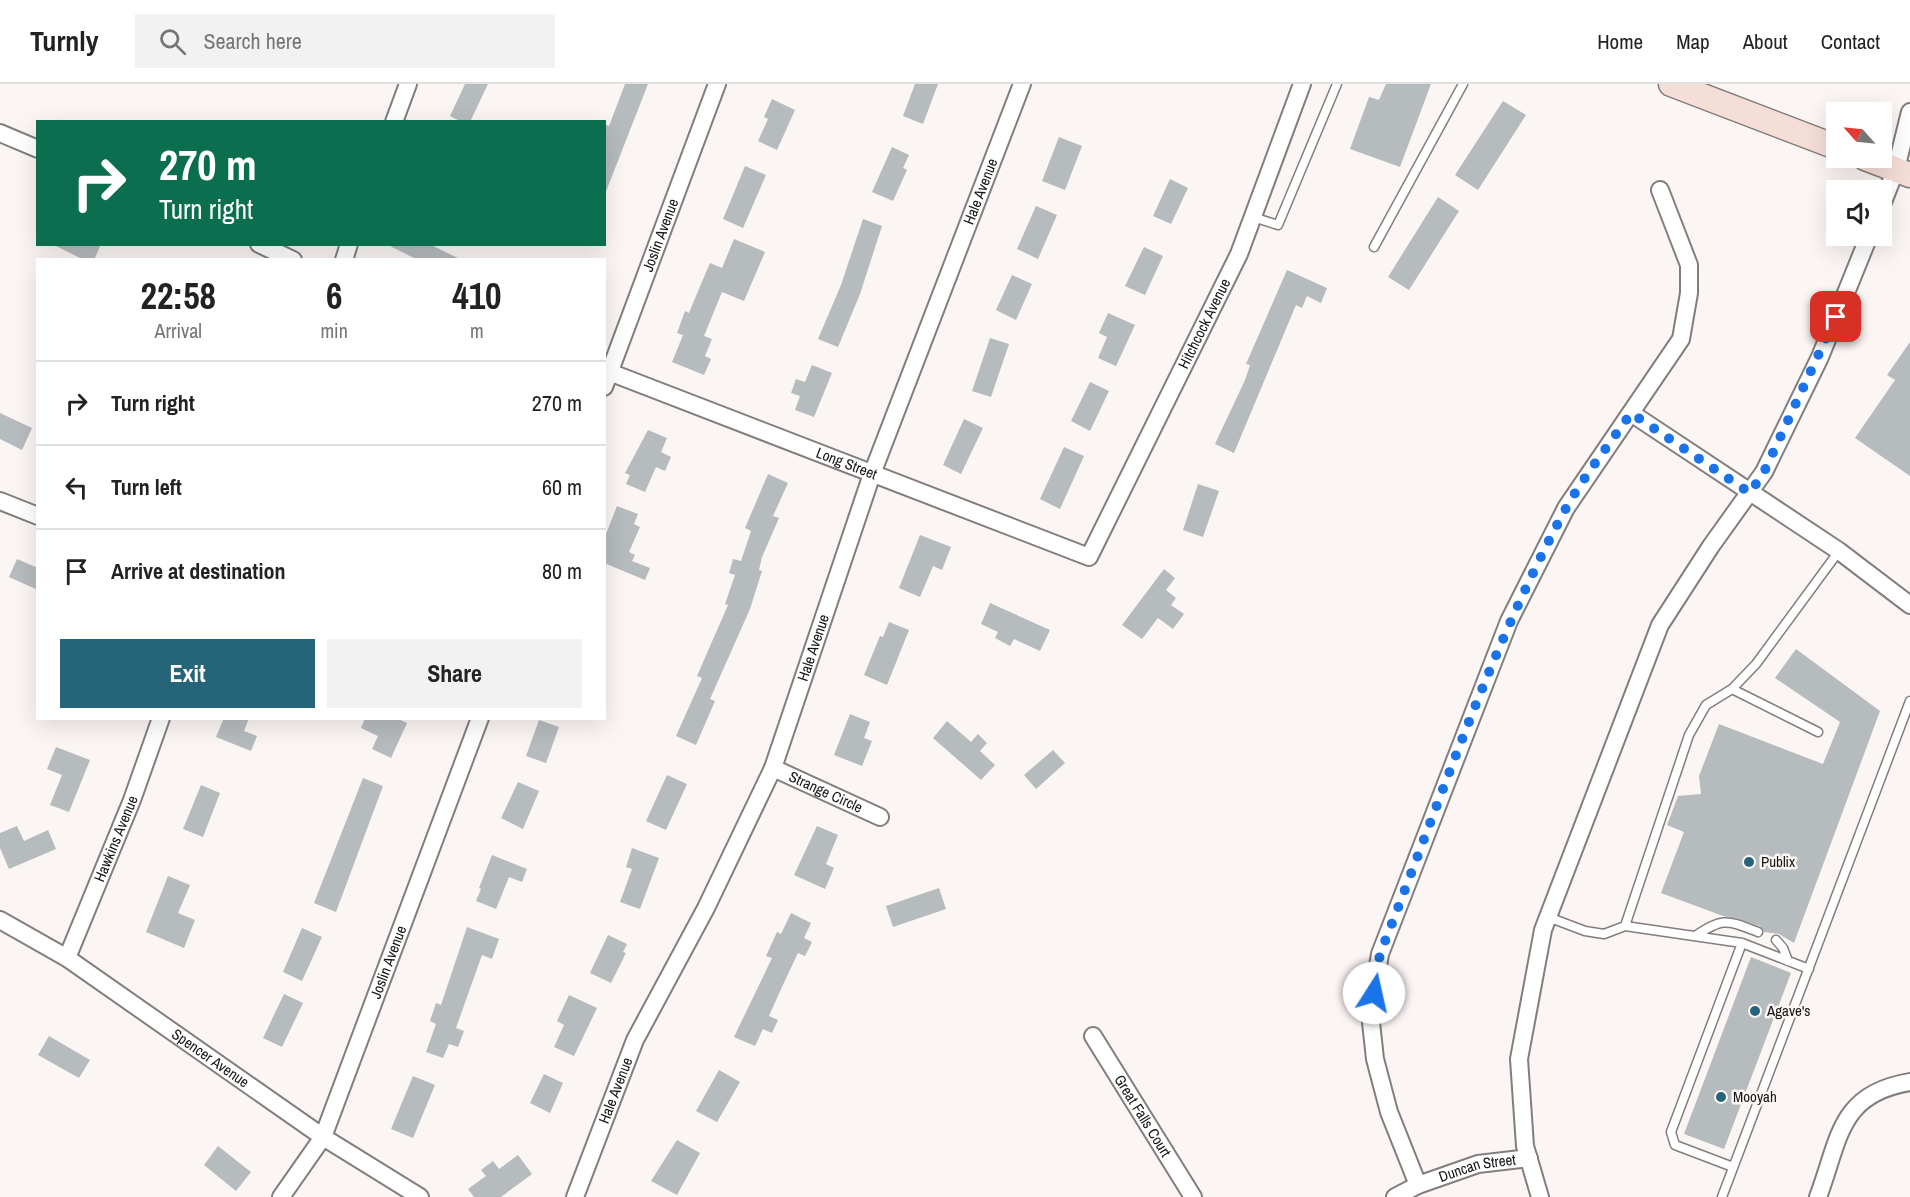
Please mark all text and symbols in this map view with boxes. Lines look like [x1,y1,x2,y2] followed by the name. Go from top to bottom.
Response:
[135,14,555,68] search box
[30,22,99,60] text: Turnly
[156,25,189,58] icon: search
[204,26,302,56] text: Search here
[1597,27,1643,56] text: Home
[1676,27,1710,56] text: Map
[1743,27,1788,56] text: About
[1821,27,1880,56] text: Contact
[1826,102,1892,168] north arrow
[1826,102,1892,246] map controls
[159,137,257,193] text: 270 m
[60,144,138,222] icon: right
[958,155,1003,228] street label: Hale Avenue
[1826,180,1892,246] button: sound
[159,191,253,227] text: Turn right
[637,195,683,275] street label: Joslin Avenue
[140,272,216,320] text: 22:58
[326,272,342,320] text: 6
[452,272,502,320] text: 410
[1173,275,1235,372] street label: Hitchcock Avenue
[1810,291,1861,342] pin
[1819,300,1852,333] icon: arrive
[155,317,202,344] text: Arrival
[320,317,348,344] text: min
[470,317,484,344] text: m
[60,387,93,420] icon: right
[111,388,195,418] text: Turn right
[532,388,582,418] text: 270 m
[813,442,881,485] street label: Long Street
[60,471,93,504] icon: left
[111,472,182,502] text: Turn left
[542,472,582,502] text: 60 m
[60,555,93,588] icon: arrive
[111,556,285,586] text: Arrive at destination
[542,556,582,586] text: 80 m
[792,611,834,684] street label: Hale Avenue
[60,639,315,708] button: Exit
[327,639,582,708] button: Share
[786,766,866,818] street label: Strange Circle
[89,793,143,885] street label: Hawkins Avenue
[1761,851,1796,872] place label: Publix
[1742,855,1756,869] marker: Publix
[365,922,411,1001] street label: Joslin Avenue
[1342,961,1406,1025] position arrow
[1766,1000,1810,1021] place label: Agave's
[1748,1004,1762,1018] marker: Agave's
[168,1023,254,1092] street label: Spencer Avenue
[593,1054,638,1127] street label: Hale Avenue
[1110,1070,1177,1161] street label: Great Falls Court
[1733,1086,1777,1107] place label: Mooyah
[1714,1090,1728,1104] marker: Mooyah
[1436,1149,1517,1187] street label: Duncan Street

